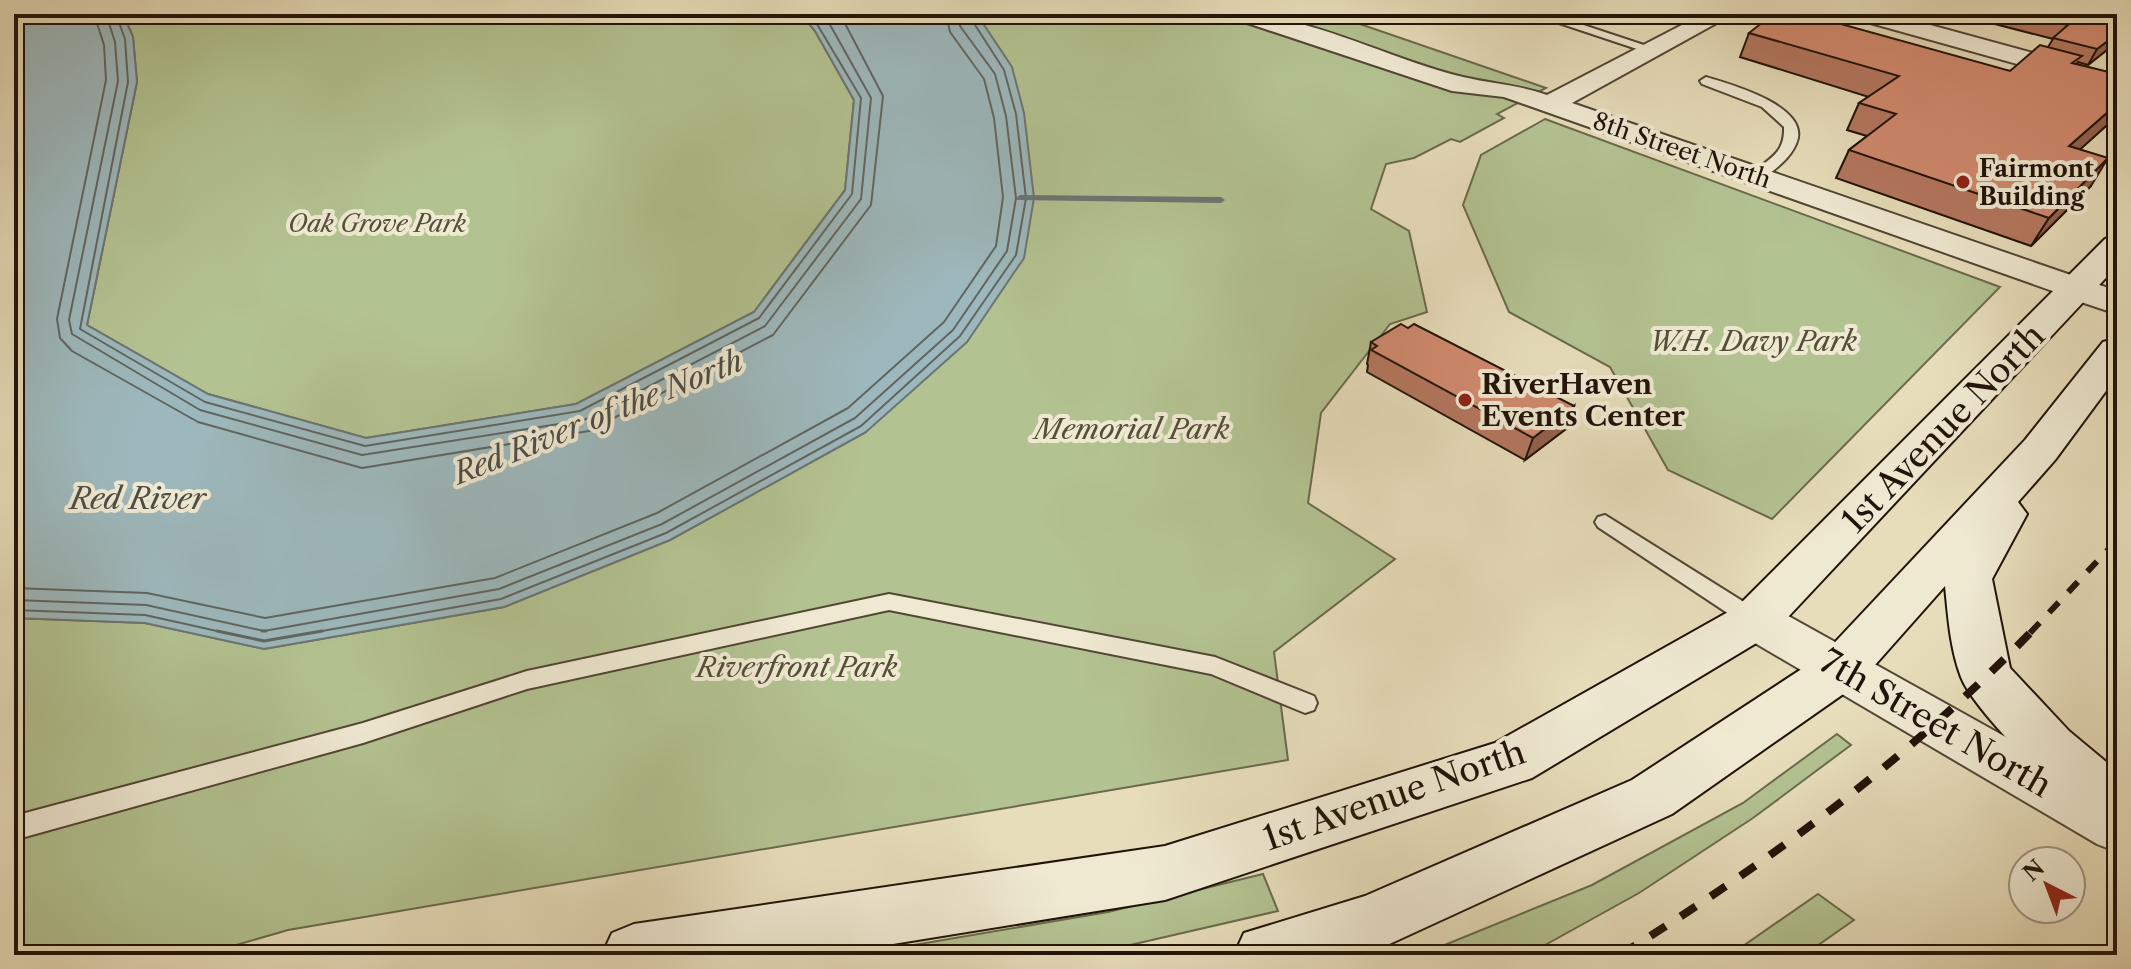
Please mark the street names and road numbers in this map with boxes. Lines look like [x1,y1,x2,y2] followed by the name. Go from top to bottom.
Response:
[1589,106,1775,194] street label: 8th Street North
[1833,315,2053,541] street label: 1st Avenue North
[1813,640,2059,806] street label: 7th Street North
[1258,731,1530,859] street label: 1st Avenue North

